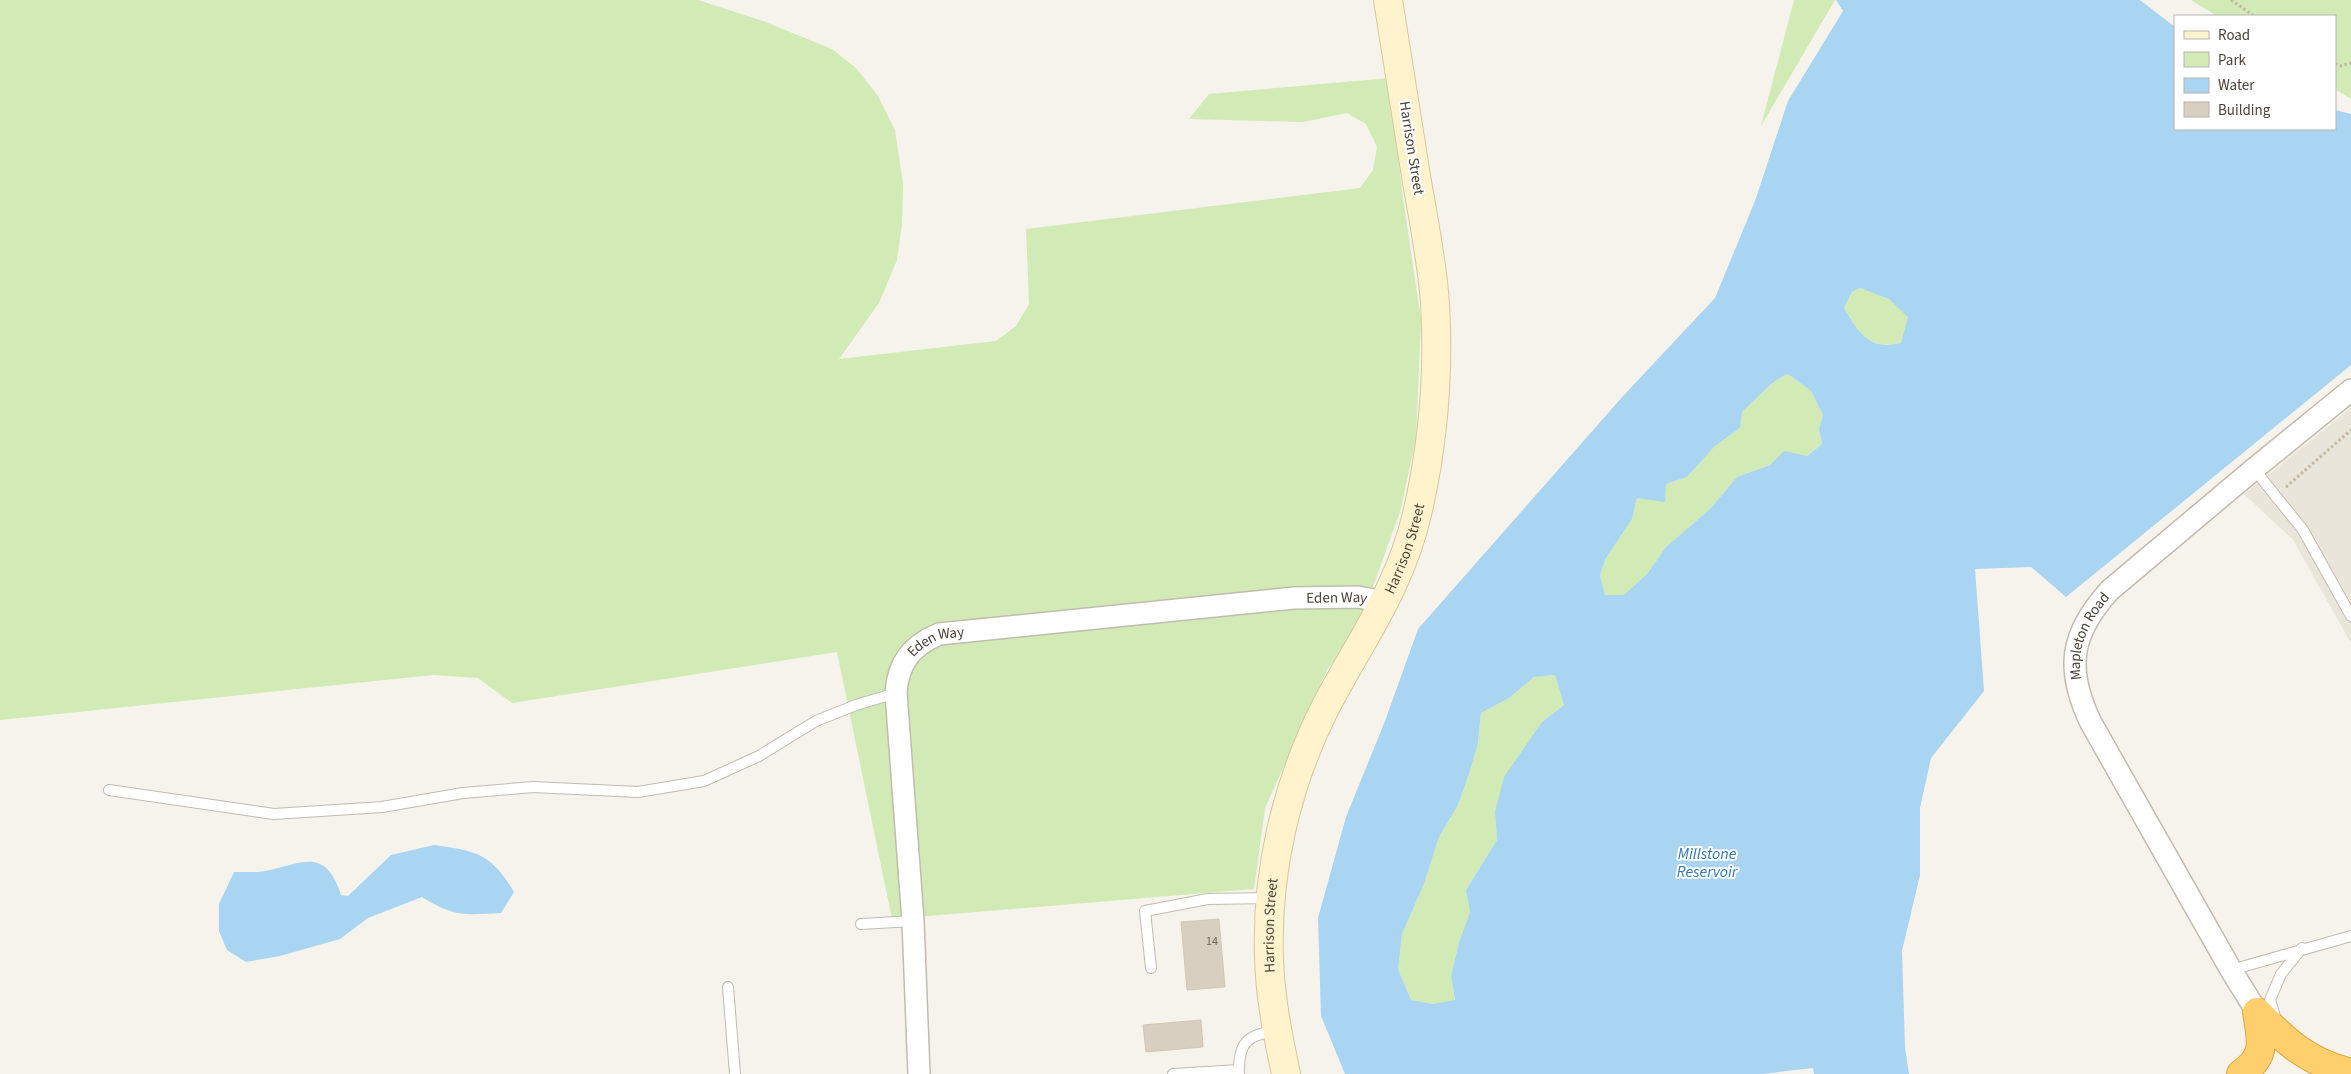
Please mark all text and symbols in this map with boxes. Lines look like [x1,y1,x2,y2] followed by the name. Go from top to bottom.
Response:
[2174,15,2336,130] legend
[2218,25,2250,46] text: Road
[2218,50,2247,71] text: Park
[2218,75,2255,96] text: Water
[1394,100,1429,196] street label: Harrison Street
[2218,100,2271,121] text: Building
[1379,501,1430,598] street label: Harrison Street
[1306,587,1369,609] street label: Eden Way
[2065,588,2115,681] street label: Mapleton Road
[902,622,965,662] street label: Eden Way
[1677,843,1739,883] water label: Millstone Reservoir
[1259,877,1284,973] street label: Harrison Street
[1206,933,1218,950] house number: 14

